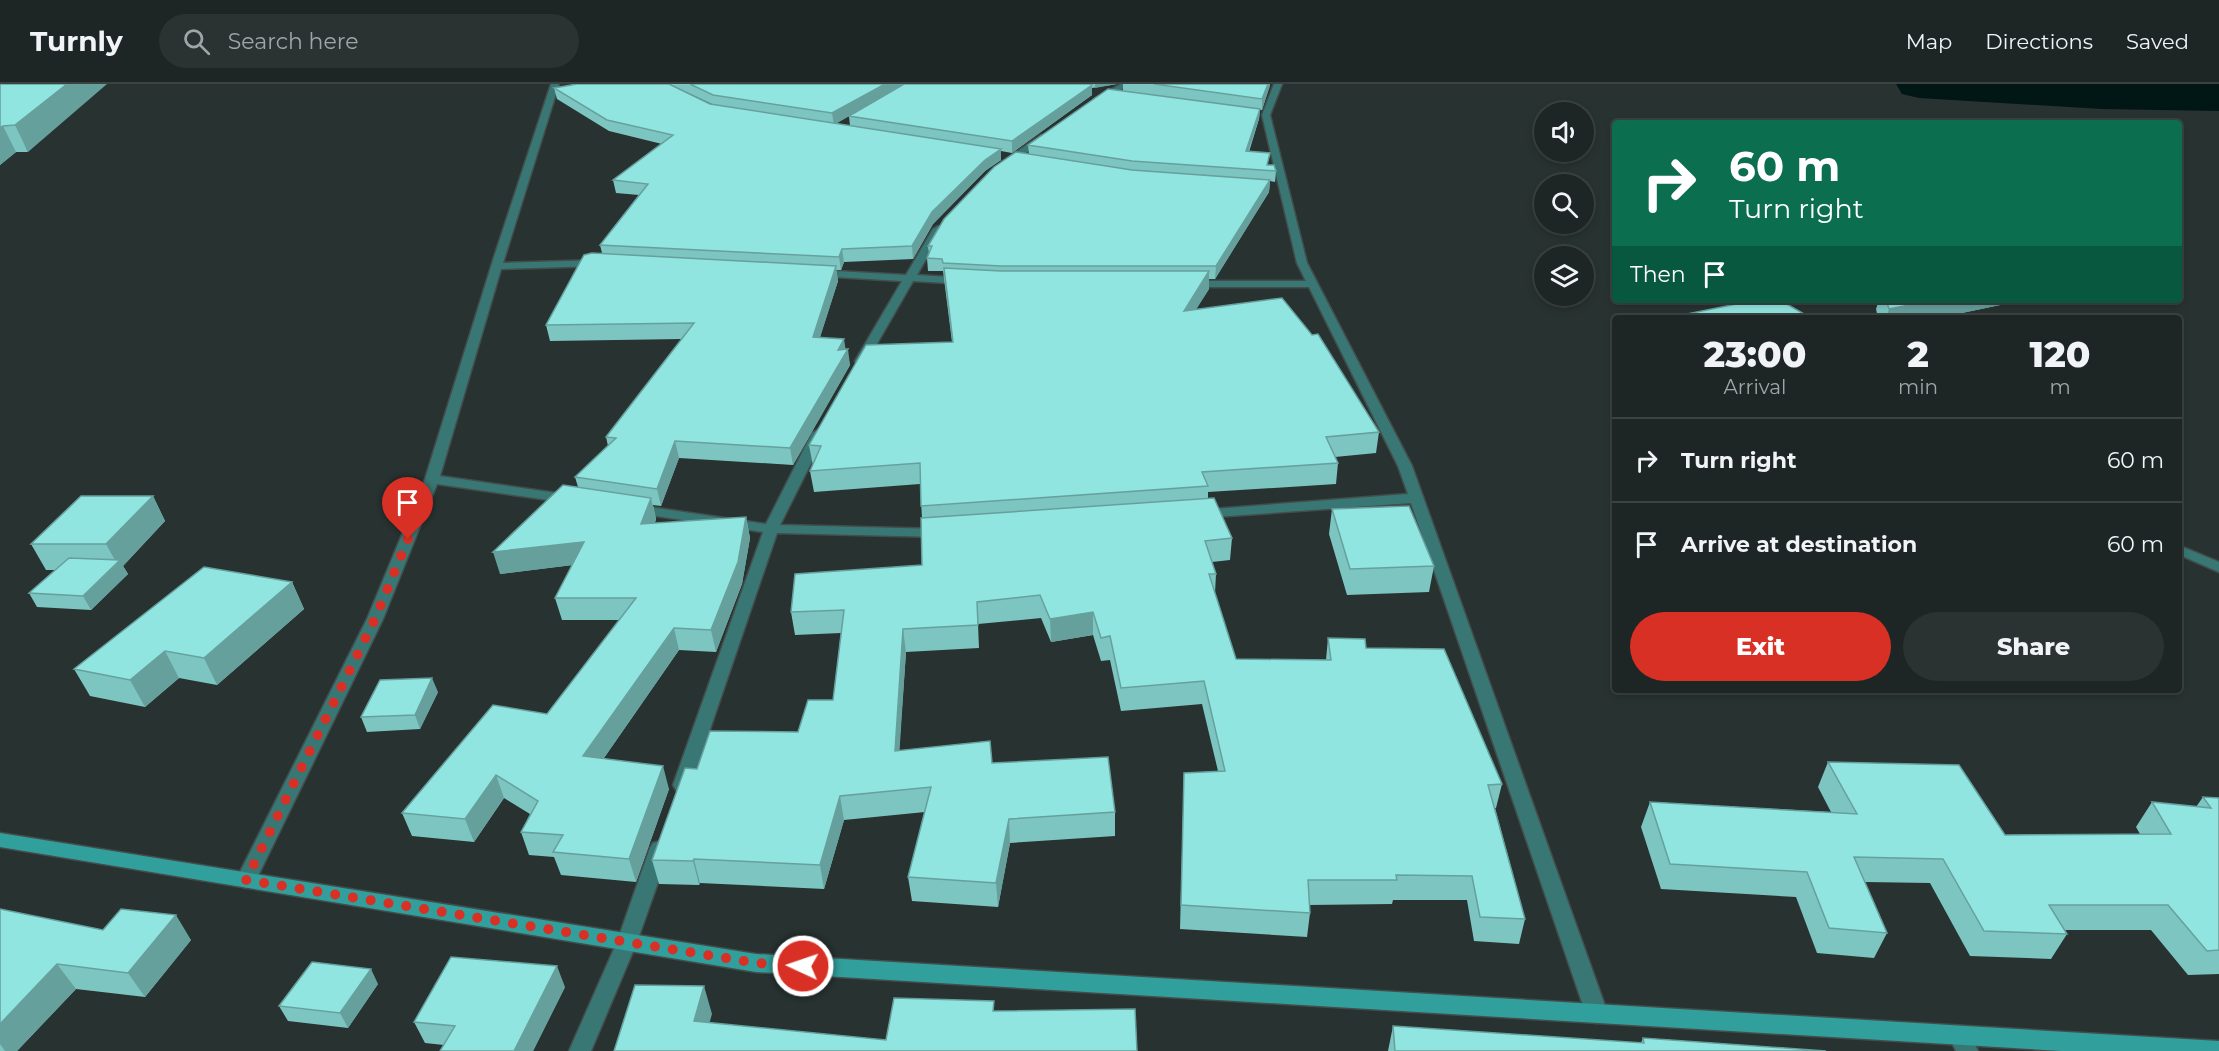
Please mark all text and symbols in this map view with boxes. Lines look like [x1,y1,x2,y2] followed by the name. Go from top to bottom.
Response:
[159,14,579,68] search box
[30,24,123,58] text: Turnly
[180,25,213,58] icon: search
[228,28,359,55] text: Search here
[1906,29,1952,54] text: Map
[1985,29,2093,54] text: Directions
[2126,29,2189,54] text: Saved
[1534,102,1594,306] map controls
[1534,102,1594,162] button: sound
[1729,140,1840,192] text: 60 m
[1630,144,1708,222] icon: right
[1534,174,1594,234] button: search
[1729,192,1864,225] text: Turn right
[1534,246,1594,306] button: layers
[1698,258,1731,291] icon: arrive
[1630,261,1686,288] text: Then
[1704,332,1806,376] text: 23:00
[1907,332,1929,376] text: 2
[2030,332,2090,376] text: 120
[1723,375,1787,399] text: Arrival
[1898,375,1938,399] text: min
[2049,375,2071,399] text: m
[1630,444,1663,477] icon: right
[1681,447,1796,474] text: Turn right
[2107,447,2164,474] text: 60 m
[382,477,433,539] pin
[391,486,424,519] icon: arrive
[1630,528,1663,561] icon: arrive
[1681,531,1917,558] text: Arrive at destination
[2107,531,2164,558] text: 60 m
[1630,612,1891,681] button: Exit
[1903,612,2164,681] button: Share
[771,934,835,998] position arrow

